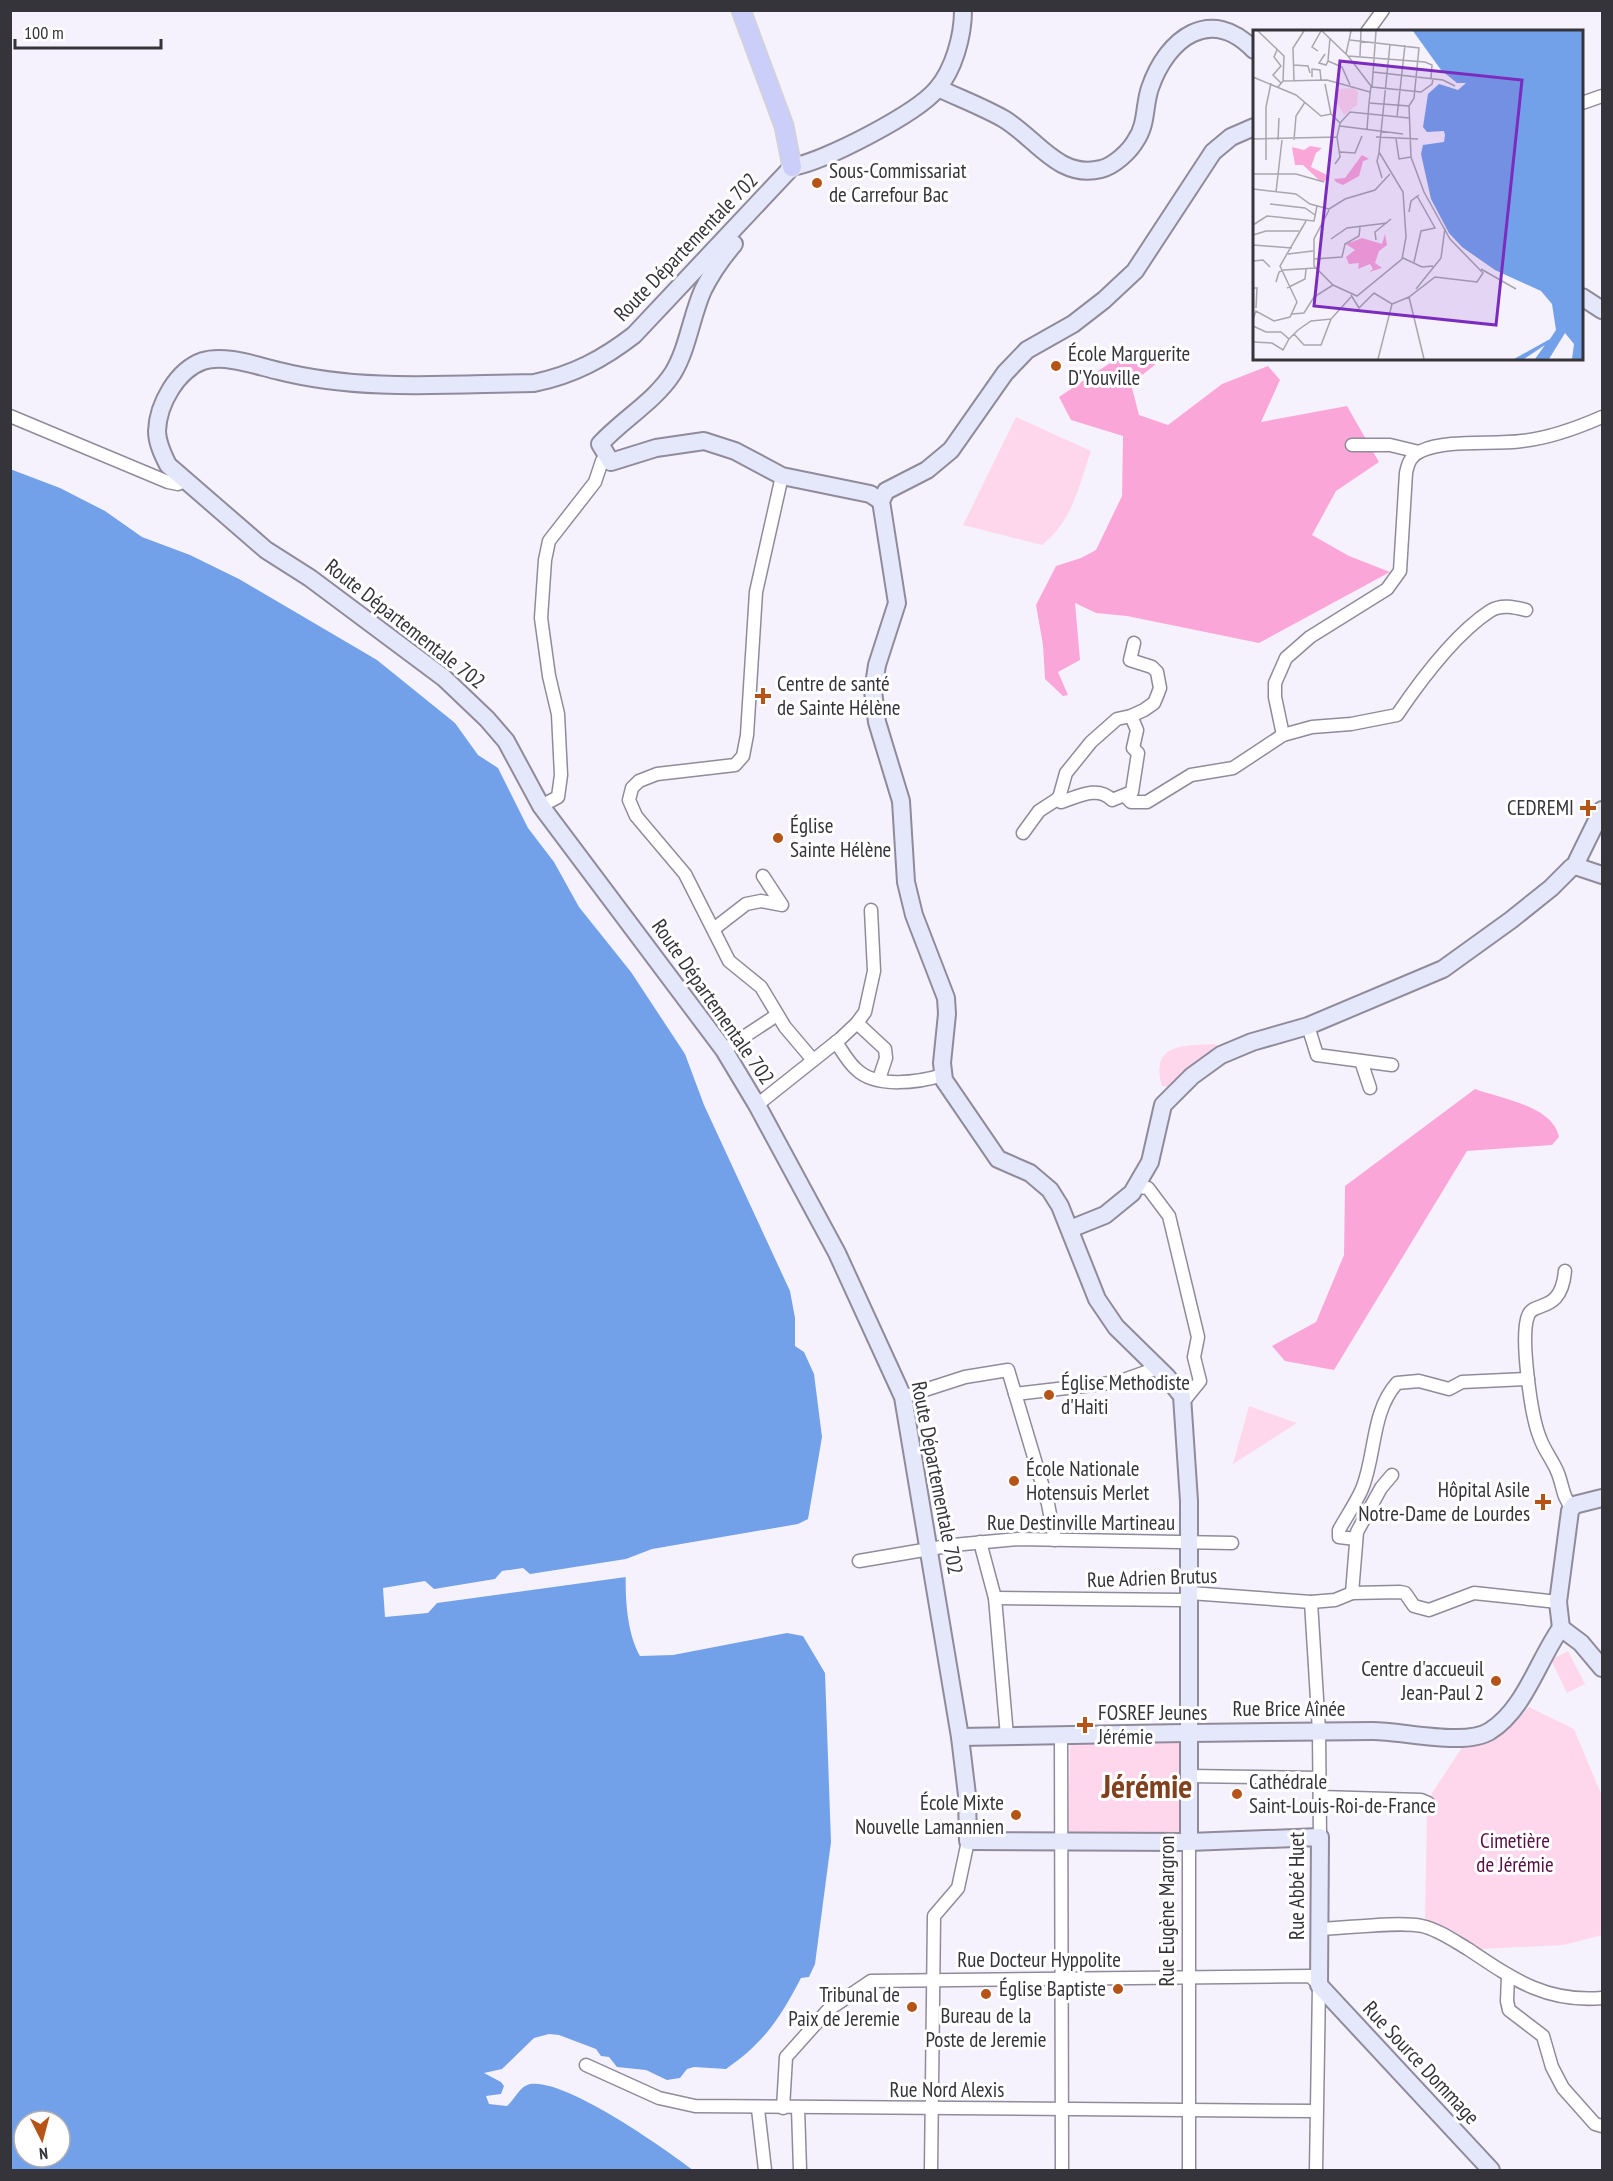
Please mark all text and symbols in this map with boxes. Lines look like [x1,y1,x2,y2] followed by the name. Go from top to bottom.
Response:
[15,12,160,50] scale bar
[24,21,64,44] text: 100 m
[1253,30,1583,360] inset map
[829,157,967,208] place label: Sous-Commissariat de Carrefour Bac
[608,167,763,327] street label: Route Départementale 702
[810,176,824,190] marker: Sous-Commissariat de Carrefour Bac
[1068,340,1190,391] place label: École Marguerite D'Youville
[1049,359,1063,373] marker: École Marguerite D'Youville
[320,553,491,695] street label: Route Départementale 702
[777,670,901,721] place label: Centre de santé de Sainte Hélène
[754,687,772,705] marker: Centre de santé de Sainte Hélène
[1507,794,1574,821] place label: CEDREMI
[1579,799,1597,817] marker: CEDREMI
[790,812,891,863] place label: Église Sainte Hélène
[771,831,785,845] marker: Église Sainte Hélène
[646,914,781,1090] street label: Route Départementale 702
[1061,1369,1190,1420] place label: Église Methodiste d'Haiti
[906,1379,969,1577] street label: Route Départementale 702
[1042,1388,1056,1402] marker: Église Methodiste d'Haiti
[1026,1455,1150,1506] place label: École Nationale Hotensuis Merlet
[1007,1474,1021,1488] marker: École Nationale Hotensuis Merlet
[1358,1476,1530,1527] place label: Hôpital Asile Notre-Dame de Lourdes
[1534,1493,1552,1511] marker: Hôpital Asile Notre-Dame de Lourdes
[987,1509,1175,1536] street label: Rue Destinville Martineau
[1086,1562,1218,1593] street label: Rue Adrien Brutus
[1361,1655,1484,1706] place label: Centre d'accueuil Jean-Paul 2
[1489,1674,1503,1688] marker: Centre d'accueuil Jean-Paul 2
[1232,1695,1346,1722] street label: Rue Brice Aînée
[1097,1699,1207,1750] place label: FOSREF Jeunes Jérémie
[1076,1716,1094,1734] marker: FOSREF Jeunes Jérémie
[1101,1764,1192,1807] district label: Jérémie
[1249,1768,1436,1819] place label: Cathédrale Saint-Louis-Roi-de-France
[1230,1787,1244,1801] marker: Cathédrale Saint-Louis-Roi-de-France
[855,1789,1004,1840] place label: École Mixte Nouvelle Lamannien
[1009,1808,1023,1822] marker: École Mixte Nouvelle Lamannien
[1476,1827,1554,1878] park label: Cimetière de Jérémie
[1283,1832,1310,1940] street label: Rue Abbé Huet
[1153,1835,1180,1987] street label: Rue Eugène Margron
[957,1946,1121,1973] street label: Rue Docteur Hyppolite
[999,1975,1106,2002] place label: Église Baptiste
[788,1981,900,2032] place label: Tribunal de Paix de Jeremie
[1111,1982,1125,1996] marker: Église Baptiste
[979,1987,993,2001] marker: Bureau de la Poste de Jeremie
[1357,1995,1485,2130] street label: Rue Source Dommage
[905,2000,919,2014] marker: Tribunal de Paix de Jeremie
[925,2002,1047,2053] place label: Bureau de la Poste de Jeremie
[890,2076,1004,2103] street label: Rue Nord Alexis
[12,2109,72,2169] north arrow
[38,2144,49,2164] text: N

